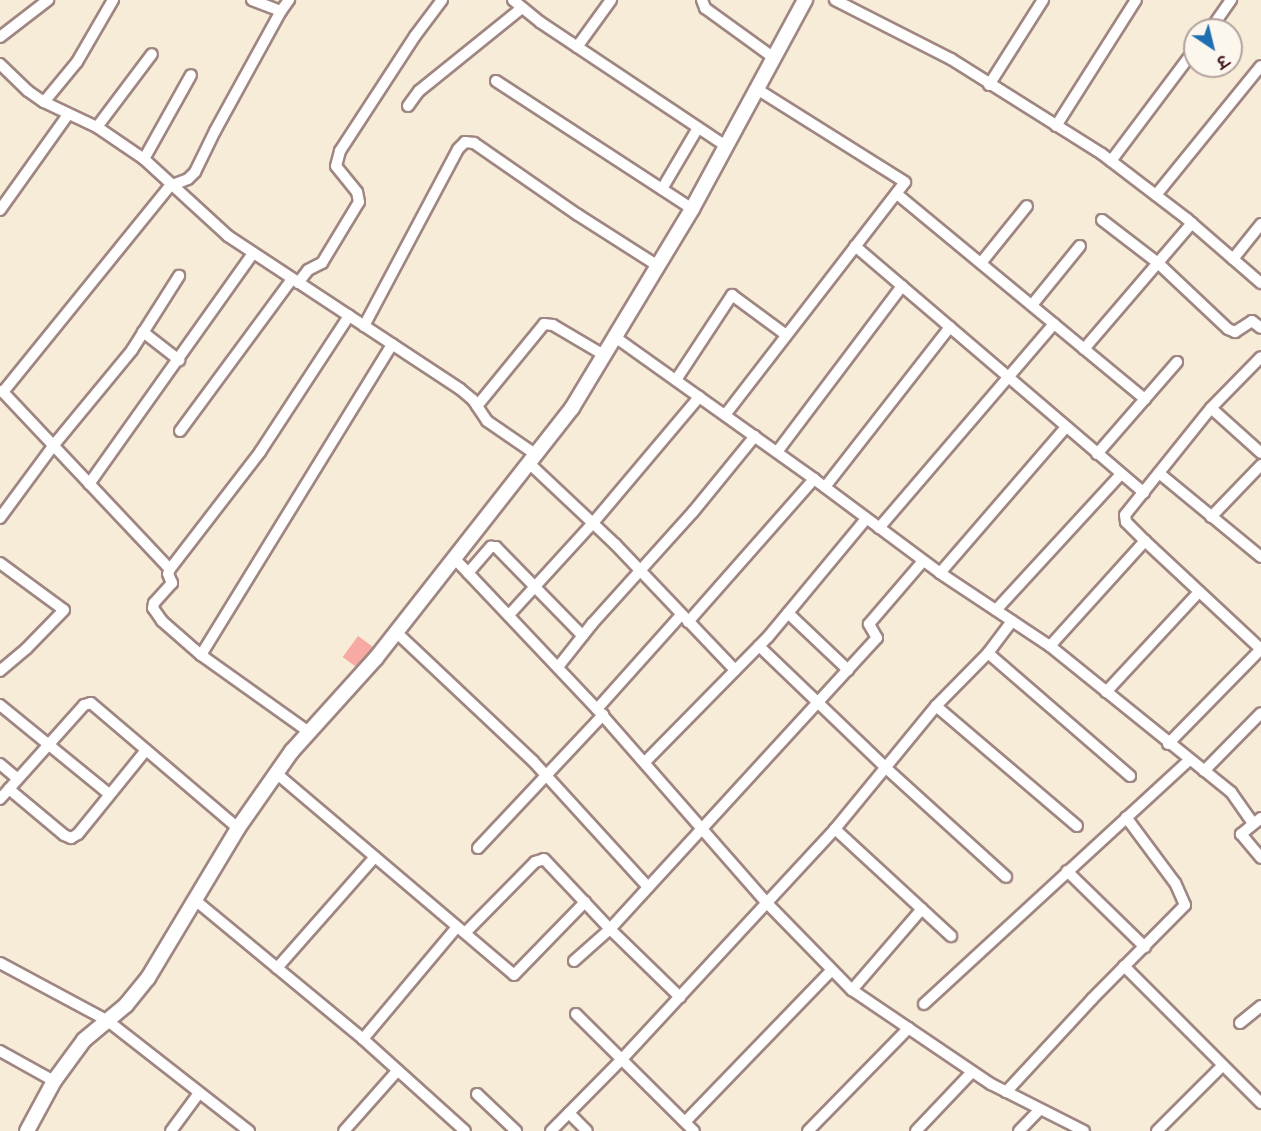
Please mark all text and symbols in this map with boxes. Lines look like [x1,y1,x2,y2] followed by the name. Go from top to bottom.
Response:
[1183,18,1243,78] north arrow
[1212,50,1232,72] text: उ

